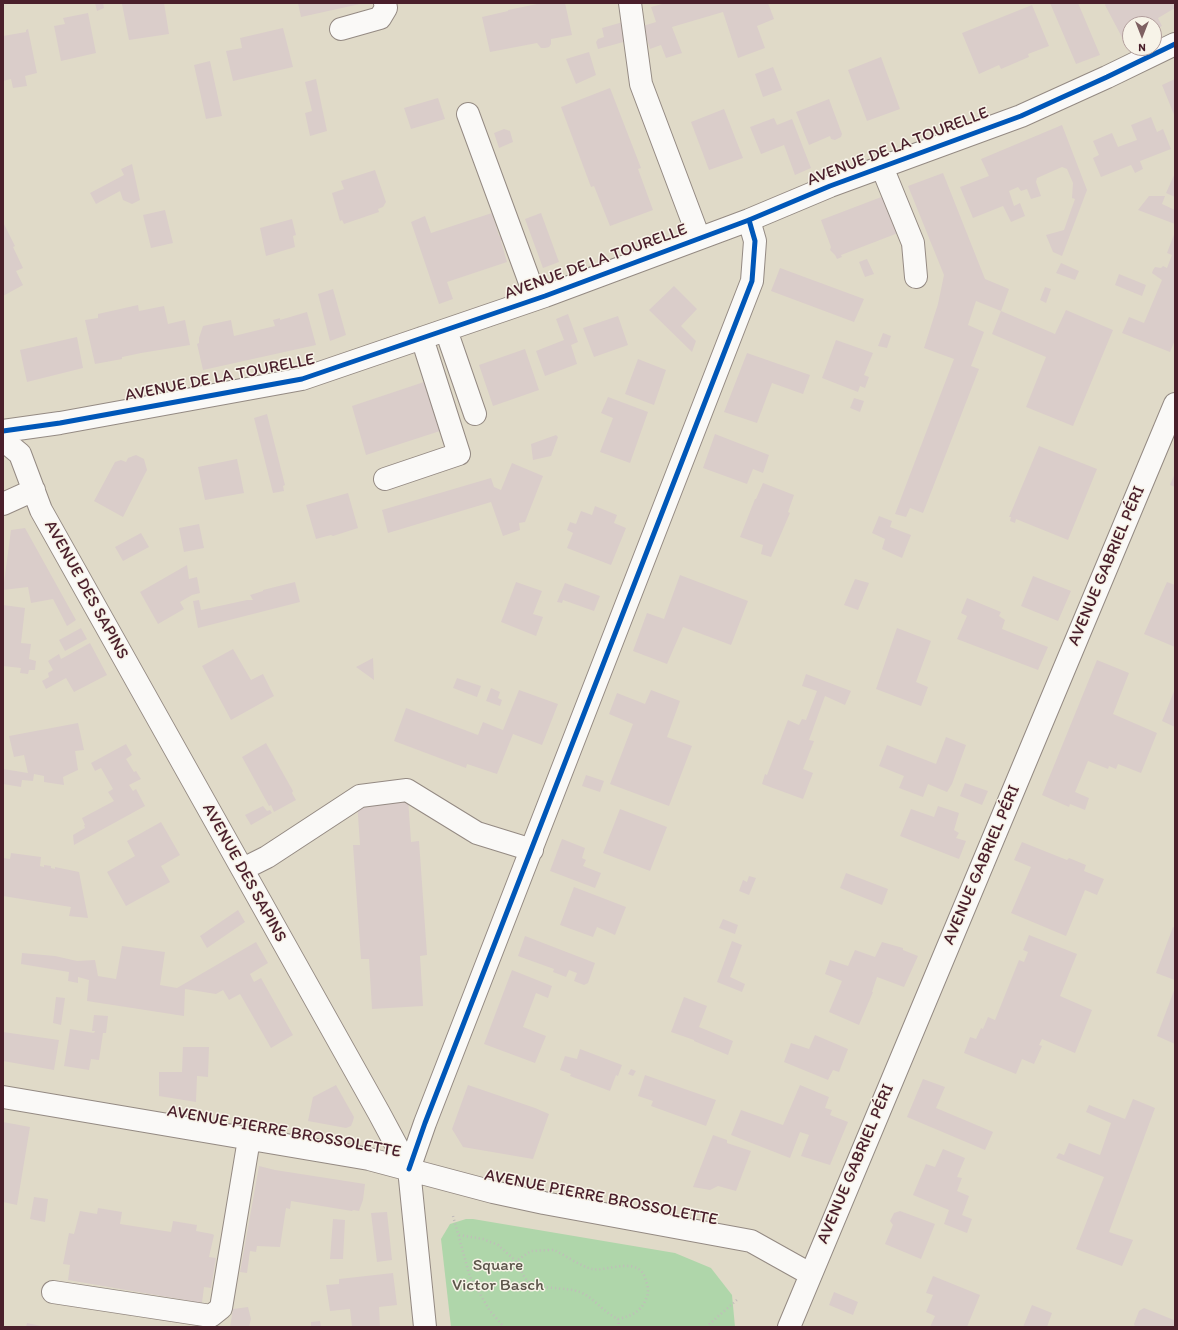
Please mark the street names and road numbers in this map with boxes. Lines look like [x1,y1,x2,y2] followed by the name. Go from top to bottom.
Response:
[804,103,992,191] street label: AVENUE DE LA TOURELLE
[502,219,690,305] street label: AVENUE DE LA TOURELLE
[123,350,317,406] street label: AVENUE DE LA TOURELLE
[1064,483,1150,649] street label: AVENUE GABRIEL PÉRI
[39,517,133,663] street label: AVENUE DES SAPINS
[939,782,1025,948] street label: AVENUE GABRIEL PÉRI
[197,800,291,946] street label: AVENUE DES SAPINS
[813,1081,899,1247] street label: AVENUE GABRIEL PÉRI
[165,1101,403,1163] street label: AVENUE PIERRE BROSSOLETTE
[483,1165,719,1231] street label: AVENUE PIERRE BROSSOLETTE

